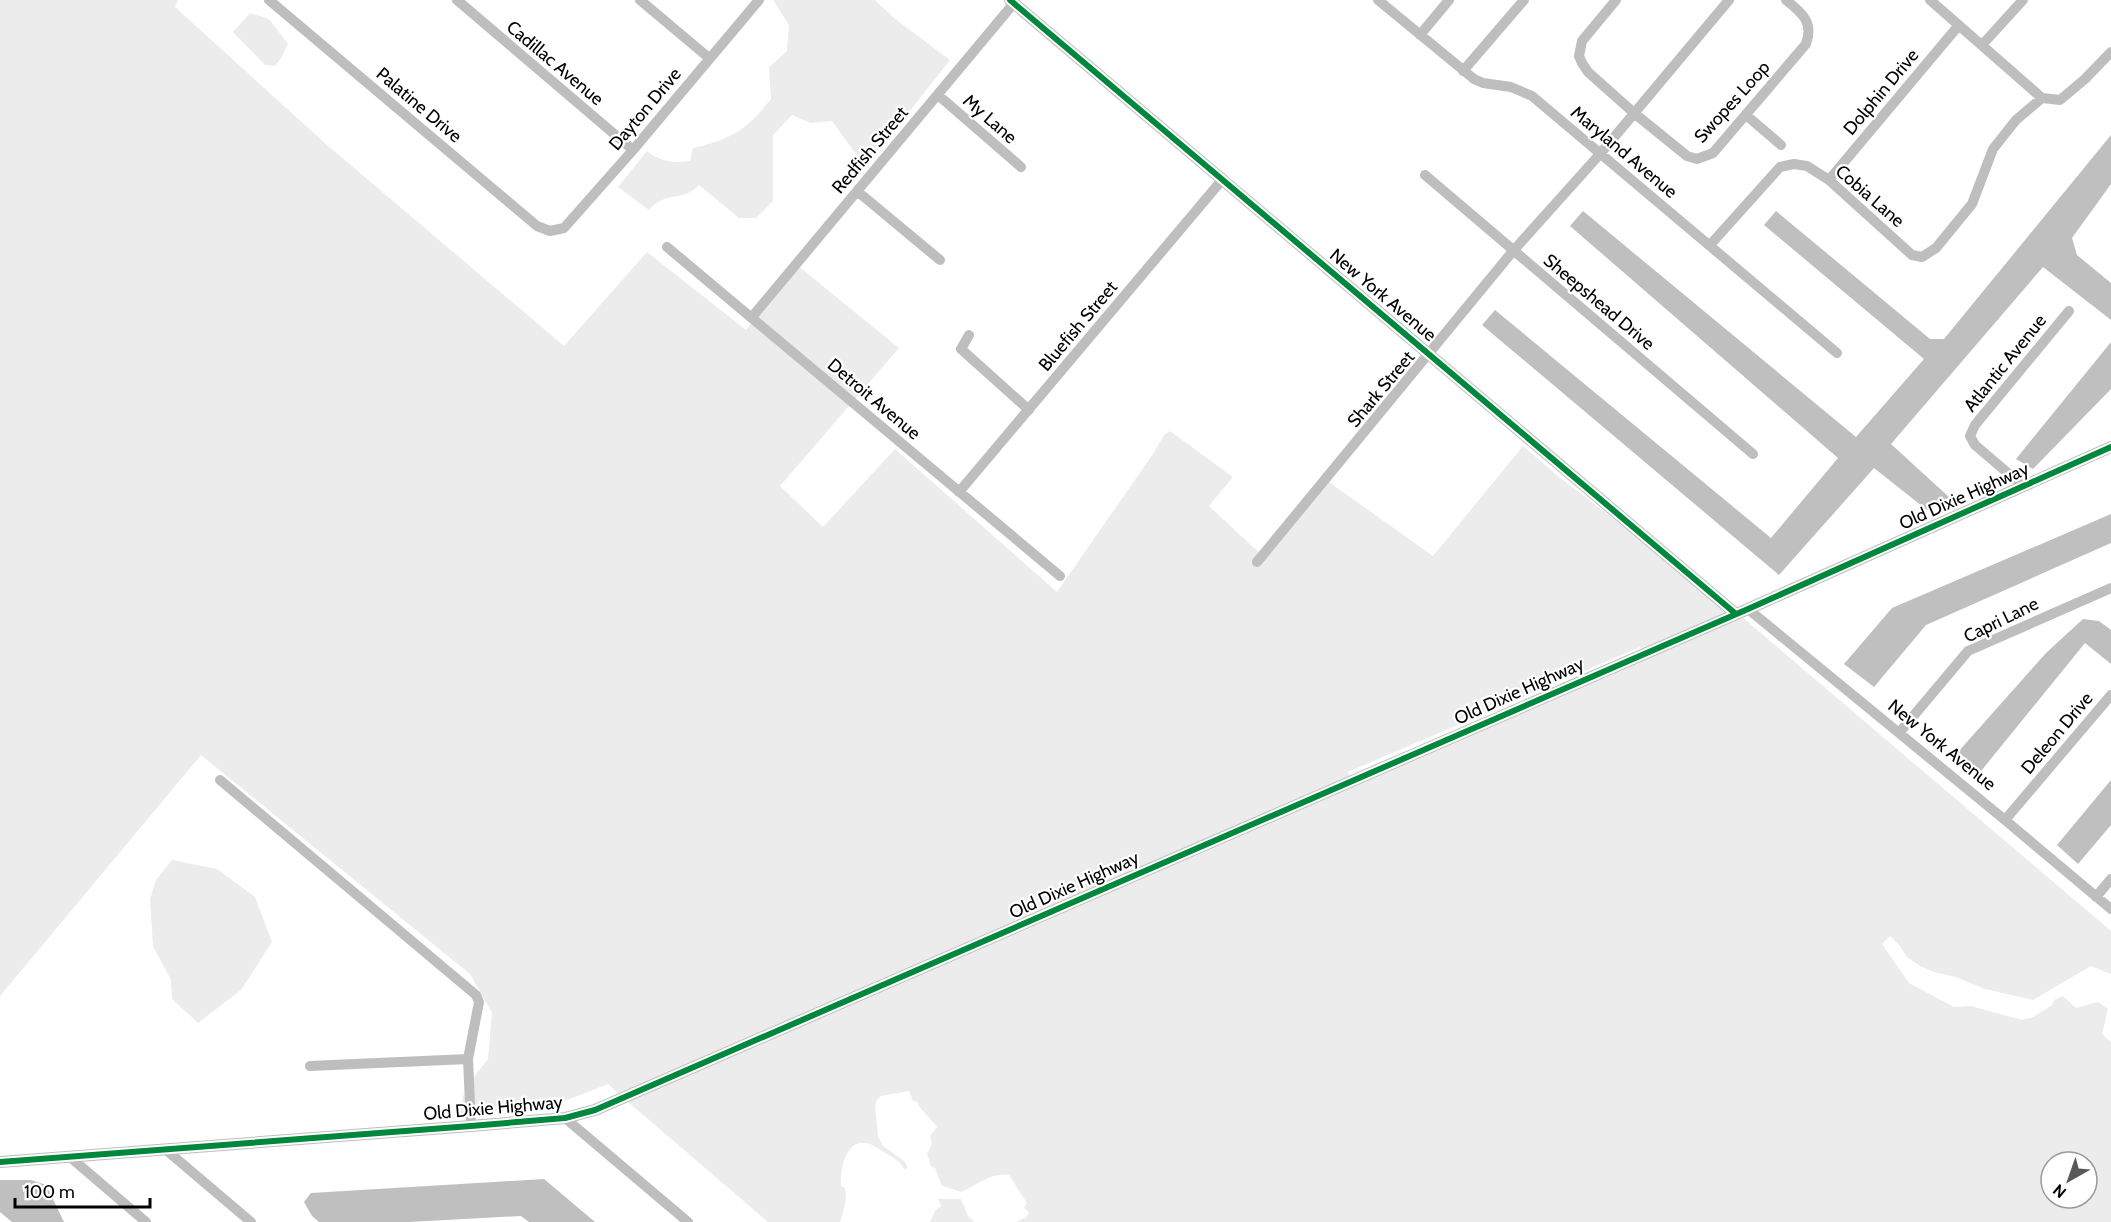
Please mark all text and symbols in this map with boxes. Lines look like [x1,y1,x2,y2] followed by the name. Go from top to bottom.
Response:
[502,16,608,110] street label: Cadillac Avenue
[1839,45,1923,139] street label: Dolphin Drive
[1690,57,1774,147] street label: Swopes Loop
[372,63,466,147] street label: Palatine Drive
[604,63,686,155] street label: Dayton Drive
[959,90,1021,148] street label: My Lane
[1566,101,1682,203] street label: Maryland Avenue
[827,102,913,198] street label: Redfish Street
[1831,160,1909,232] street label: Cobia Lane
[1325,244,1441,346] street label: New York Avenue
[1539,249,1659,355] street label: Sheepshead Drive
[1034,276,1122,376] street label: Bluefish Street
[1959,310,2051,416] street label: Atlantic Avenue
[1343,346,1419,432] street label: Shark Street
[823,354,925,444] street label: Detroit Avenue
[1896,458,2032,534] street label: Old Dixie Highway
[1960,593,2042,647] street label: Capri Lane
[1451,653,1587,729] street label: Old Dixie Highway
[2016,688,2098,778] street label: Deleon Drive
[1884,695,2000,795] street label: New York Avenue
[1006,847,1142,923] street label: Old Dixie Highway
[422,1091,564,1125] street label: Old Dixie Highway
[2039,1150,2099,1210] north arrow
[15,1171,150,1209] scale bar
[2049,1180,2070,1202] text: N
[24,1181,75,1203] text: 100 m

